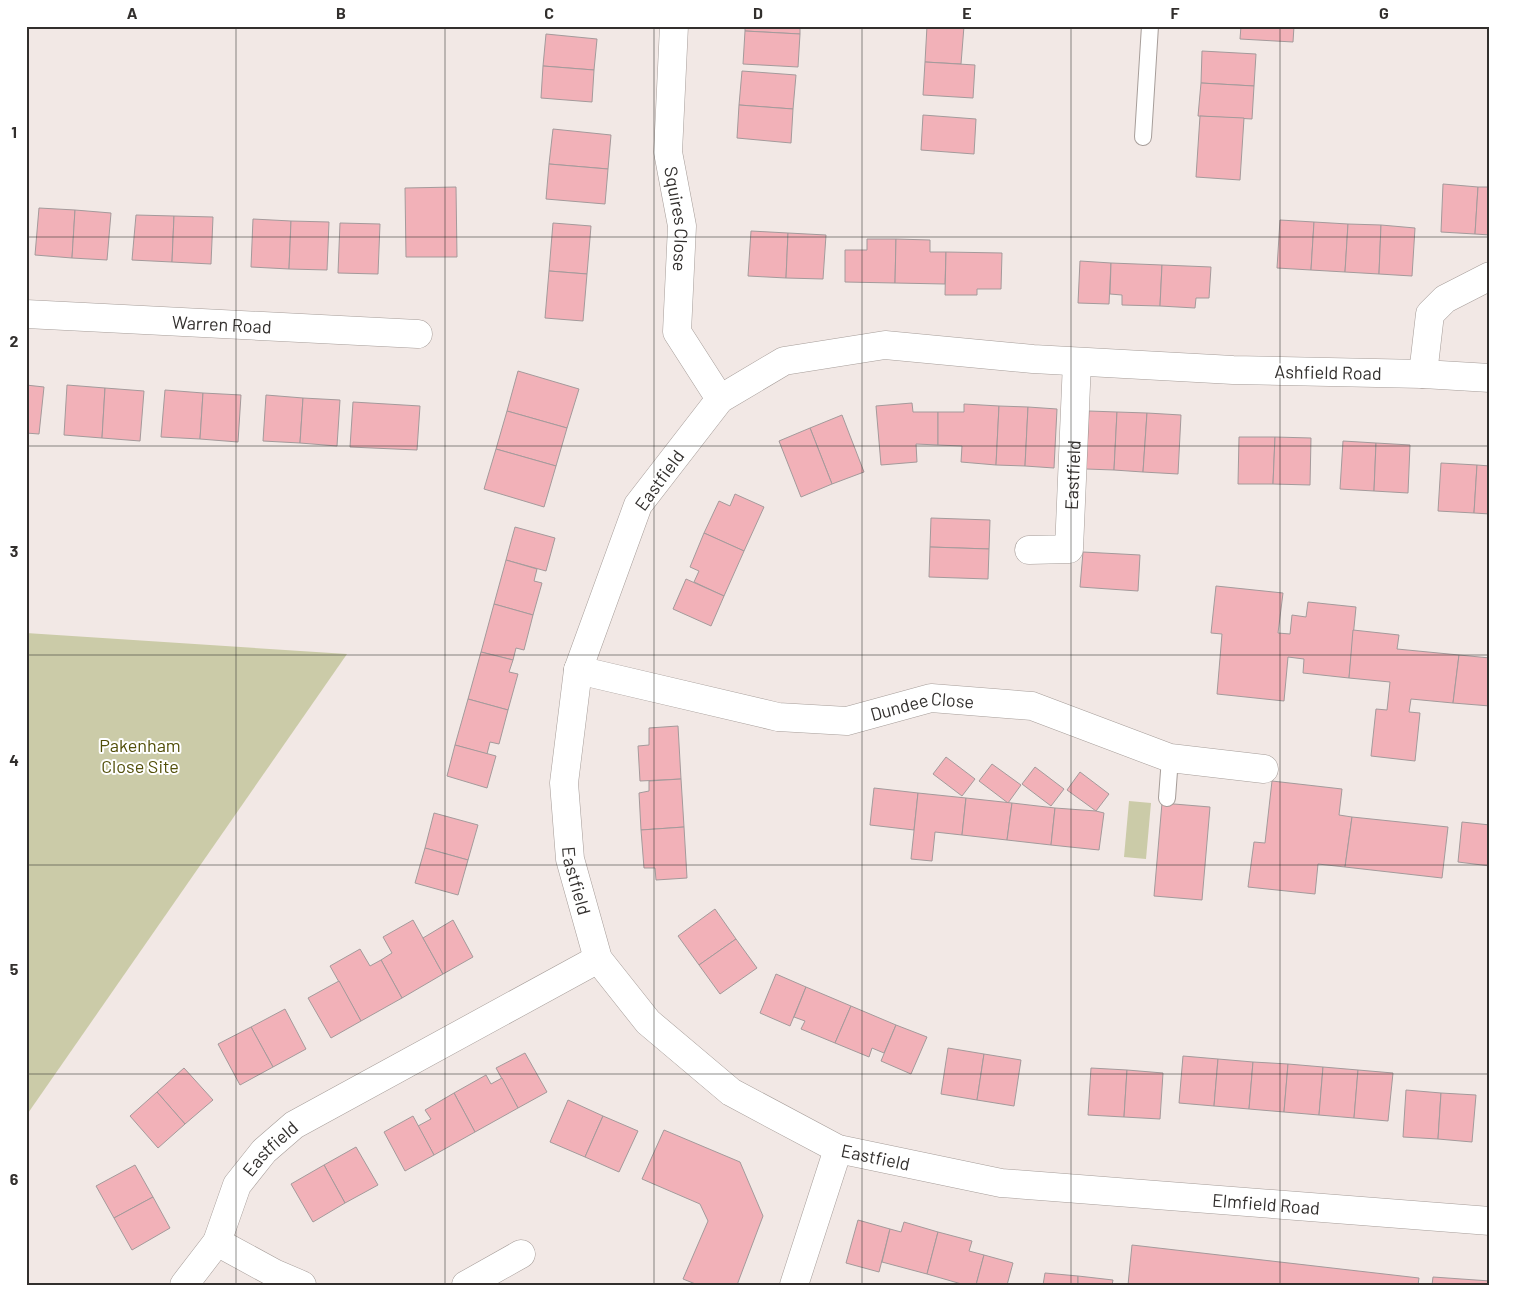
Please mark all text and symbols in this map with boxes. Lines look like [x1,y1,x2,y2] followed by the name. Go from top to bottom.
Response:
[127,3,138,22] text: A
[336,3,346,22] text: B
[544,3,554,22] text: C
[753,3,763,22] text: D
[962,3,972,22] text: E
[1171,3,1180,22] text: F
[1379,3,1389,22] text: G
[11,122,17,141] text: 1
[660,165,693,272] street label: Squires Close
[171,310,272,338] street label: Warren Road
[10,331,19,350] text: 2
[1274,360,1382,384] street label: Ashfield Road
[1060,440,1085,510] street label: Eastfield
[630,445,688,515] street label: Eastfield
[10,541,18,560] text: 3
[868,687,975,725] street label: Dundee Close
[99,734,181,777] park label: Pakenham Close Site
[9,750,19,769] text: 4
[558,846,596,917] street label: Eastfield
[10,959,19,978] text: 5
[237,1116,302,1181] street label: Eastfield
[839,1139,912,1175] street label: Eastfield
[10,1169,19,1188] text: 6
[1211,1188,1321,1219] street label: Elmfield Road

